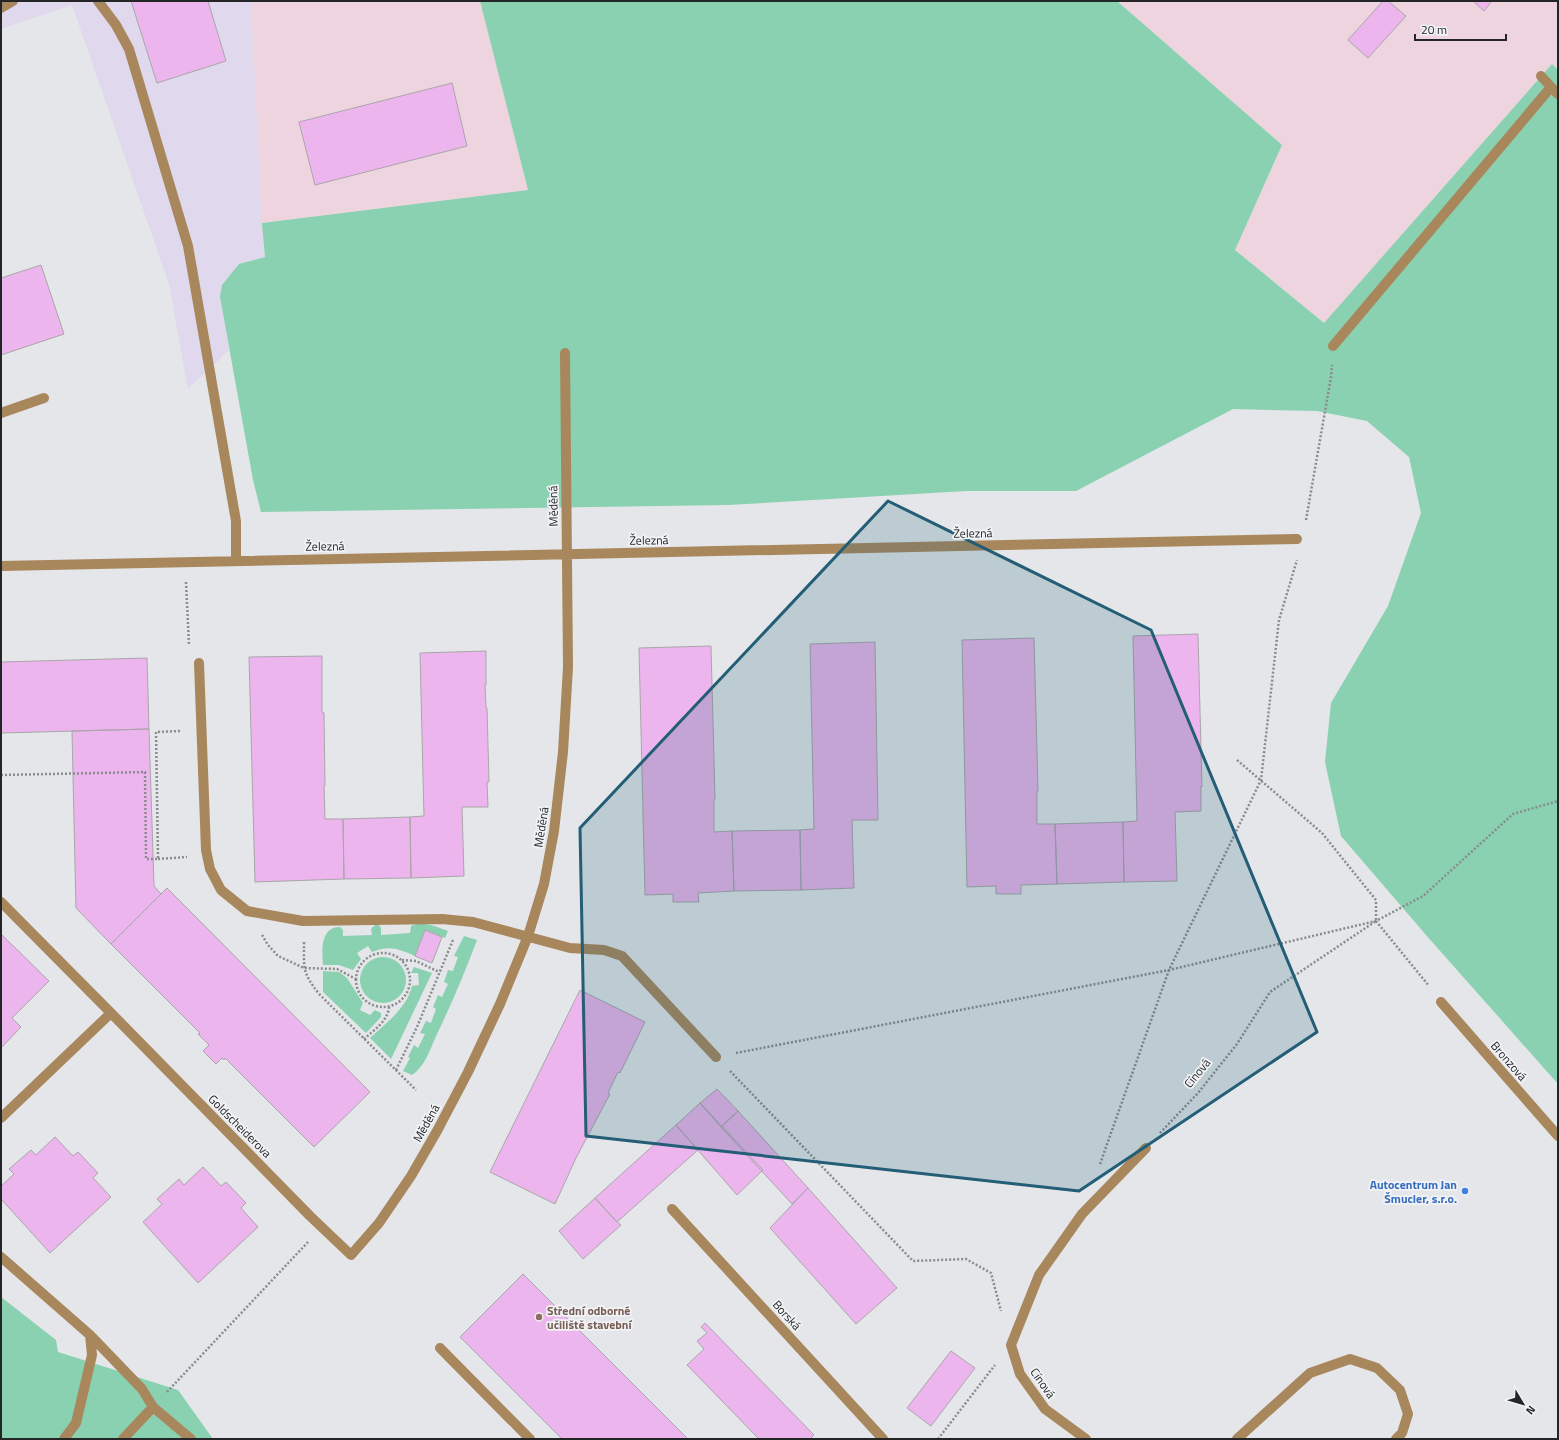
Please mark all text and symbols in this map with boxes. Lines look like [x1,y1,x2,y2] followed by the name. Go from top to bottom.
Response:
[1415,16,1506,42] scale bar
[1421,20,1447,39] text: 20 m
[543,485,563,527] street label: Měděná
[953,523,993,543] street label: Železná
[629,530,669,550] street label: Železná
[305,536,345,556] street label: Železná
[528,805,554,849] street label: Měděná
[1486,1037,1532,1085] street label: Bronzová
[1179,1054,1215,1092] street label: Cínová
[204,1090,276,1162] street label: Goldscheiderova
[408,1100,444,1146] street label: Měděná
[1370,1175,1457,1208] place label: Autocentrum Jan Šmucler, s.r.o.
[1460,1186,1470,1196] marker: Autocentrum Jan Šmucler, s.r.o.
[768,1296,806,1334] street label: Borská
[547,1301,632,1334] place label: Střední odborné učiliště stavební
[534,1312,544,1322] marker: Střední odborné učiliště stavební
[1026,1364,1060,1402] street label: Cínová
[1503,1384,1543,1424] north arrow
[1522,1402,1540,1418] text: N

